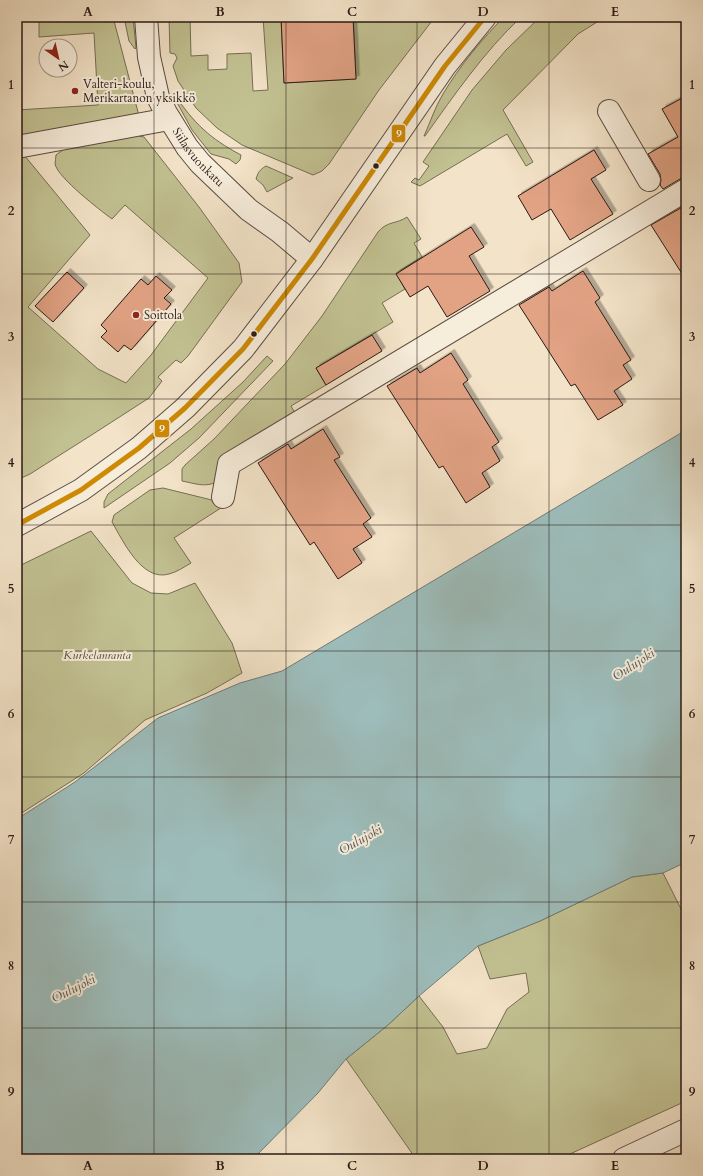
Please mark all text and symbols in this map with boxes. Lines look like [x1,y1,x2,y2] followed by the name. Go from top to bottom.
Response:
[83,3,93,21] text: A
[215,3,225,21] text: B
[347,3,357,21] text: C
[477,3,489,21] text: D
[611,3,619,21] text: E
[38,38,78,78] north arrow
[55,57,71,75] text: N
[8,76,14,94] text: 1
[83,76,196,106] place label: Valteri-koulu, Merikartanon yksikkö
[689,76,695,94] text: 1
[70,86,80,96] marker: Valteri-koulu, Merikartanon yksikkö
[391,124,406,143] line badge: 9
[169,125,228,190] street label: Siilasvuonkatu
[396,126,402,141] text: 9
[371,161,381,171] unlabelled marker
[8,202,15,220] text: 2
[689,202,696,220] text: 2
[144,307,183,323] place label: Soittola
[131,310,141,320] marker: Soittola
[8,328,15,346] text: 3
[689,328,696,346] text: 3
[249,329,259,339] unlabelled marker
[154,419,170,438] line badge: 9
[159,421,165,436] text: 9
[8,454,15,472] text: 4
[689,454,696,472] text: 4
[8,580,14,598] text: 5
[689,580,695,598] text: 5
[609,644,659,685] water label: Oulujoki
[63,647,131,663] park label: Kurkelanranta
[8,705,15,723] text: 6
[689,705,696,723] text: 6
[336,820,386,859] water label: Oulujoki
[8,831,15,849] text: 7
[689,831,696,849] text: 7
[8,957,14,975] text: 8
[689,957,695,975] text: 8
[48,970,99,1008] water label: Oulujoki
[8,1083,15,1101] text: 9
[689,1083,696,1101] text: 9
[83,1157,93,1175] text: A
[215,1157,225,1175] text: B
[347,1157,357,1175] text: C
[477,1157,489,1175] text: D
[611,1157,619,1175] text: E

